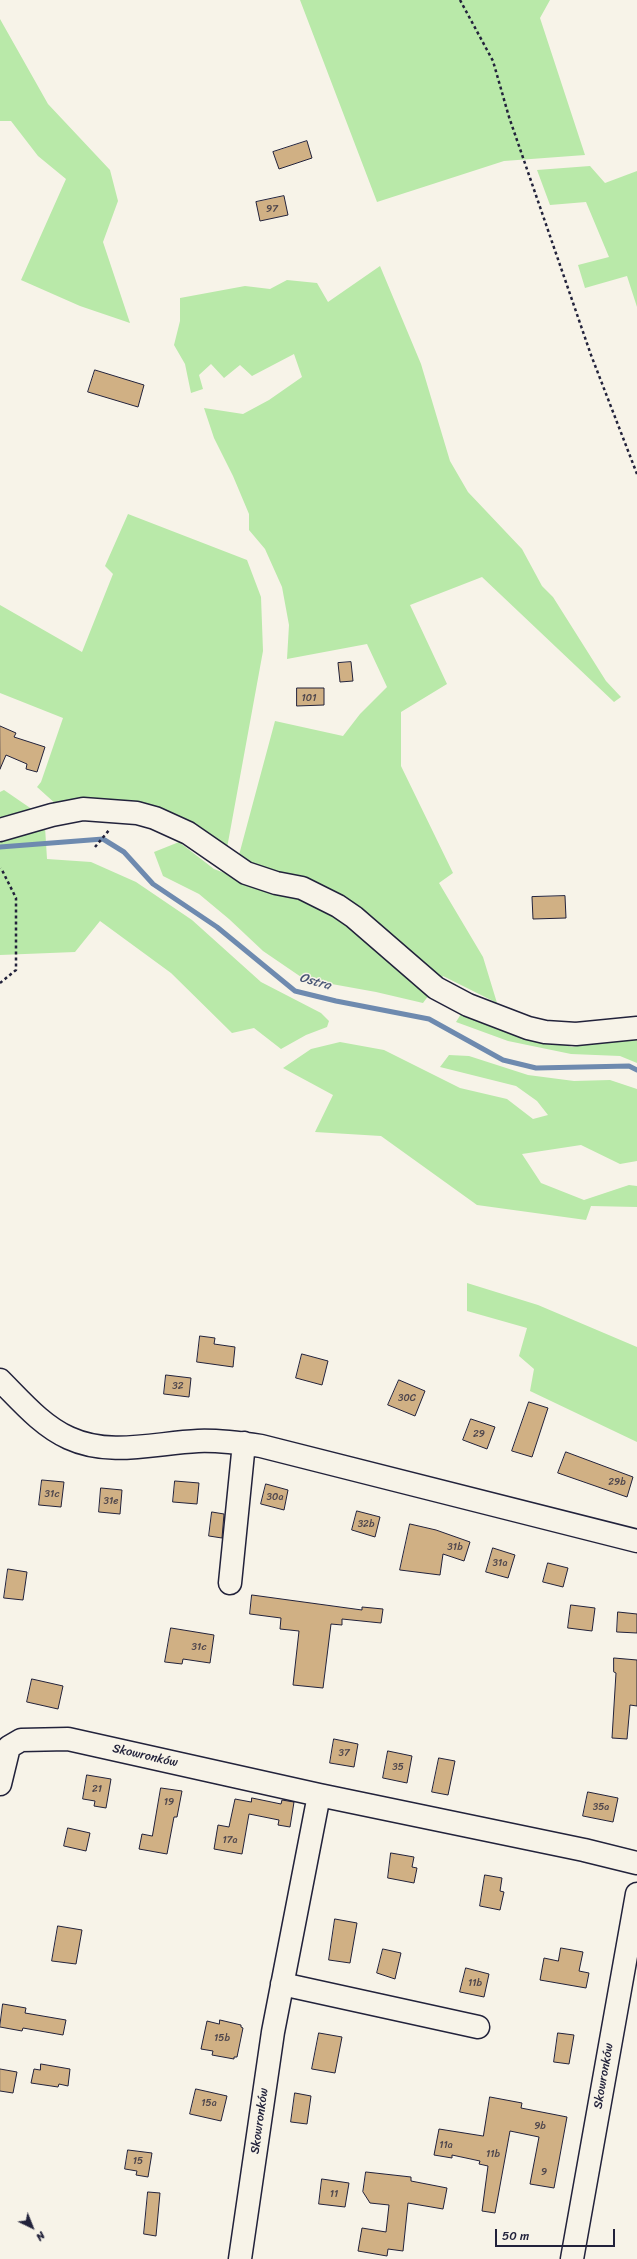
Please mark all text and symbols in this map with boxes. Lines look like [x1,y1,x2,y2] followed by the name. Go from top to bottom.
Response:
[266,203,278,215] house number: 97
[302,692,316,704] house number: 101
[297,970,333,994] water label: Ostra
[172,1380,184,1392] house number: 32
[398,1392,416,1404] house number: 30C
[473,1428,485,1440] house number: 29
[608,1476,626,1488] house number: 29b
[45,1488,59,1500] house number: 31c
[267,1491,283,1503] house number: 30a
[104,1495,118,1507] house number: 31e
[358,1518,374,1530] house number: 32b
[447,1541,463,1553] house number: 31b
[493,1557,507,1569] house number: 31a
[192,1641,206,1653] house number: 31c
[111,1742,179,1770] street label: Skowronków
[338,1747,350,1759] house number: 37
[392,1761,404,1773] house number: 35
[92,1783,102,1795] house number: 21
[164,1796,174,1808] house number: 19
[593,1801,609,1813] house number: 35a
[222,1834,238,1846] house number: 17a
[468,1977,482,1989] house number: 11b
[214,2032,230,2044] house number: 15b
[591,2042,617,2110] street label: Skowronków
[248,2087,272,2155] street label: Skowronków
[201,2097,217,2109] house number: 15a
[534,2120,546,2132] house number: 9b
[439,2139,453,2151] house number: 11a
[486,2148,500,2160] house number: 11b
[133,2155,143,2167] house number: 15
[541,2166,547,2178] house number: 9
[330,2188,338,2200] house number: 11
[12,2207,52,2247] north arrow
[497,2221,617,2247] scale bar
[502,2225,529,2247] text: 50 m
[31,2227,50,2246] text: N

